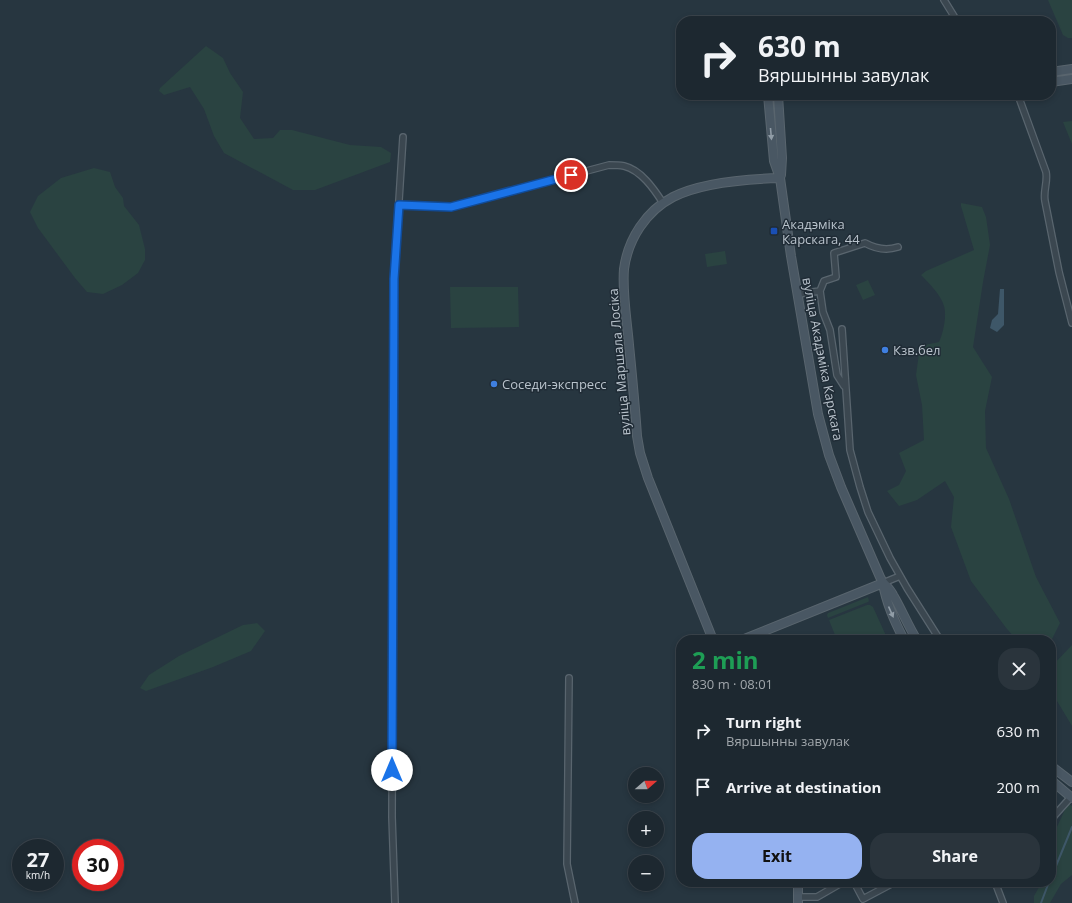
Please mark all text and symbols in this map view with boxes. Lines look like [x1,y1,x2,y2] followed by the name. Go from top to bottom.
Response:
[758,27,841,65] text: 630 m
[692,32,744,84] icon: right
[758,63,929,87] text: Вяршынны завулак
[768,128,775,140] one-way arrow
[554,158,588,192] pin
[560,164,582,186] icon: arrive
[782,215,860,248] place label: Акадэміка Карскага, 44
[769,226,779,236] marker: Акадэміка Карскага, 44
[798,276,848,442] street label: вуліца Акадэміка Карскага
[604,288,634,436] street label: вуліца Маршала Лосіка
[893,341,941,359] place label: Кзв.бел
[880,345,890,355] marker: Кзв.бел
[502,375,607,393] place label: Соседи-экспресс
[489,379,499,389] marker: Соседи-экспресс
[889,607,895,619] one-way arrow
[692,643,759,676] text: 2 min
[998,648,1040,690] button: close
[692,675,773,693] text: 830 m · 08:01
[726,712,801,732] text: Turn right
[692,720,714,742] icon: right
[996,721,1040,741] text: 630 m
[726,732,850,750] text: Вяршынны завулак
[371,749,413,791] position arrow
[628,767,664,803] north arrow
[628,767,664,891] map controls
[692,776,714,798] icon: arrive
[726,777,881,797] text: Arrive at destination
[996,777,1040,797] text: 200 m
[628,811,664,847] button: +
[692,833,862,879] button: Exit
[870,833,1040,879] button: Share
[72,839,124,891] speed limit sign: 30
[27,846,49,873] text: 27
[628,855,664,891] button: −
[26,868,50,882] text: km/h

